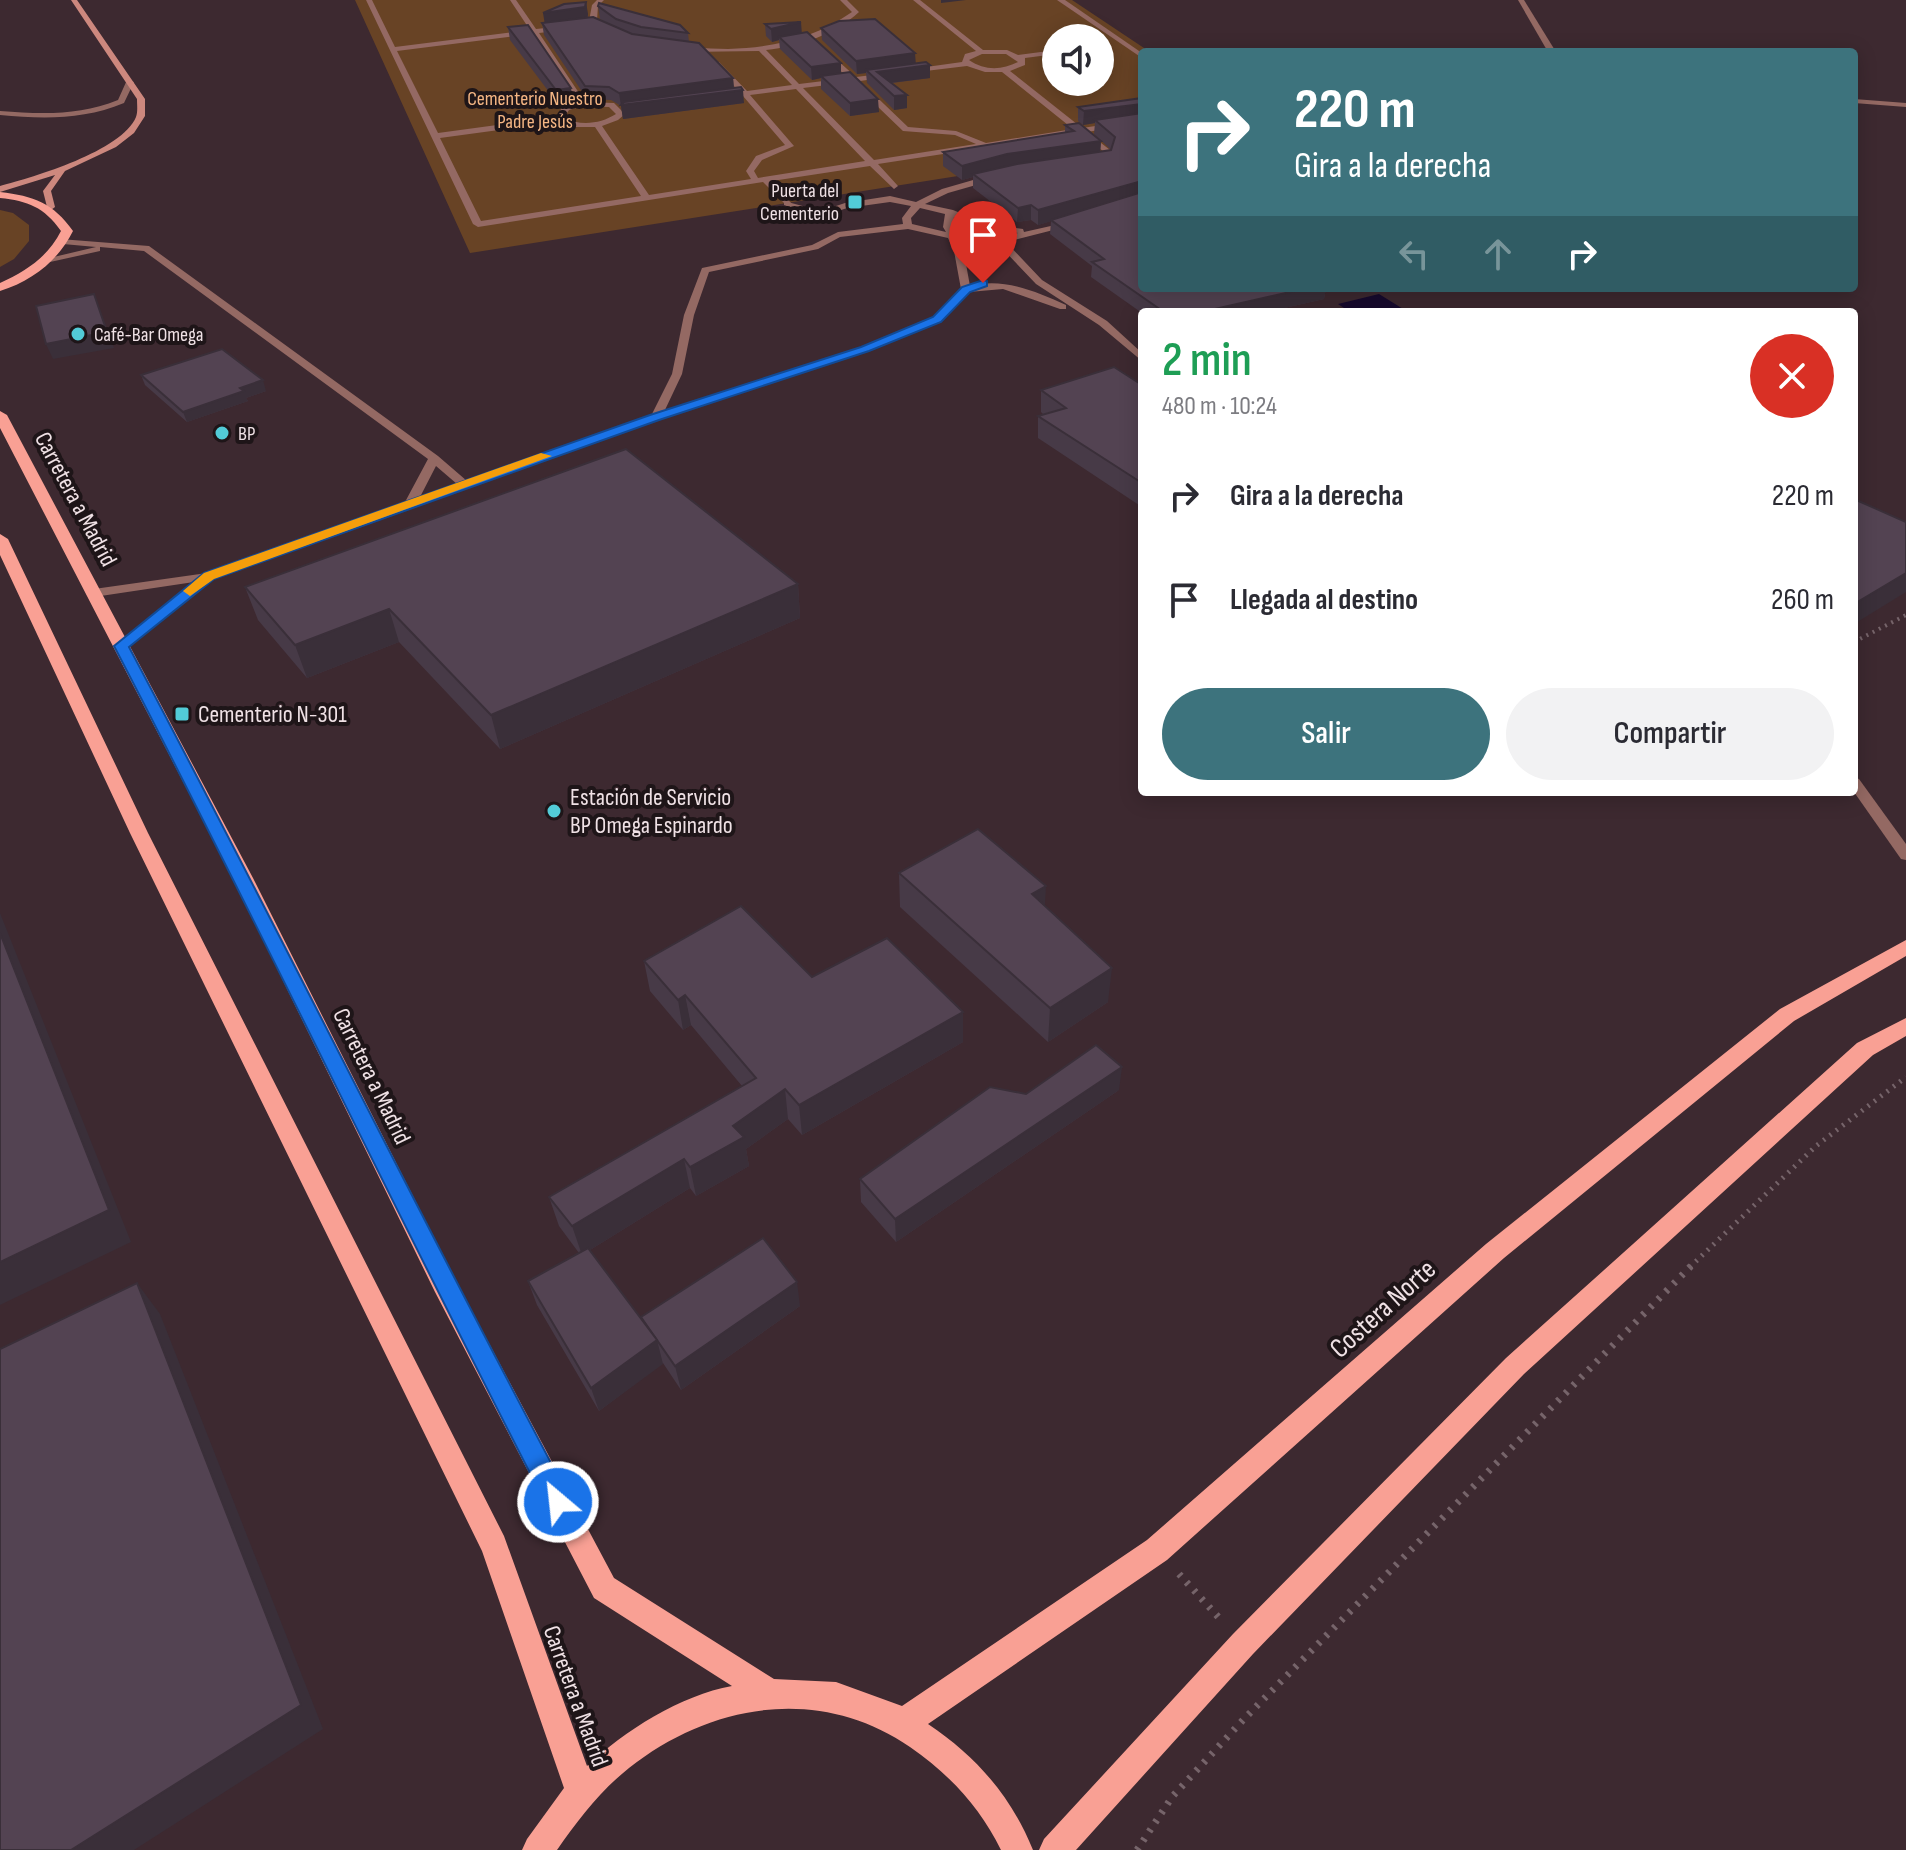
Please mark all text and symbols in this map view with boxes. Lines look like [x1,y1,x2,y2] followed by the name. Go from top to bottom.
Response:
[1042,24,1114,96] map controls
[1042,24,1114,96] button: sound
[1294,77,1416,144] text: 220 m
[1162,80,1266,184] icon: right
[467,87,603,134] park label: Cementerio Nuestro Padre Jesús
[1294,145,1491,188] text: Gira a la derecha
[760,179,839,226] place label: Puerta del Cementerio
[846,193,864,211] marker: Puerta del Cementerio
[949,201,1017,283] pin
[961,213,1005,257] icon: arrive
[1392,232,1436,276] icon: left
[1476,232,1520,276] icon: ahead
[1560,232,1604,276] icon: right
[94,323,204,347] place label: Café-Bar Omega
[69,325,87,343] marker: Café-Bar Omega
[1162,332,1252,389] text: 2 min
[1750,334,1834,418] button: close
[1162,391,1277,422] text: 480 m · 10:24
[238,422,255,446] place label: BP
[213,424,231,442] marker: BP
[28,427,123,571] street label: Carretera a Madrid
[1162,474,1206,518] icon: right
[1230,478,1404,514] text: Gira a la derecha
[1772,478,1834,514] text: 220 m
[1162,578,1206,622] icon: arrive
[1230,582,1418,618] text: Llegada al destino
[1771,582,1834,618] text: 260 m
[1162,688,1490,780] button: Salir
[1506,688,1834,780] button: Compartir
[198,700,347,729] place label: Cementerio N-301
[173,705,191,723] marker: Cementerio N-301
[570,783,733,840] place label: Estación de Servicio BP Omega Espinardo
[545,802,563,820] marker: Estación de Servicio BP Omega Espinardo
[326,1003,417,1149] street label: Carretera a Madrid
[1323,1253,1443,1365] street label: Costera Norte
[516,1460,600,1544] position arrow
[537,1622,614,1771] street label: Carretera a Madrid

